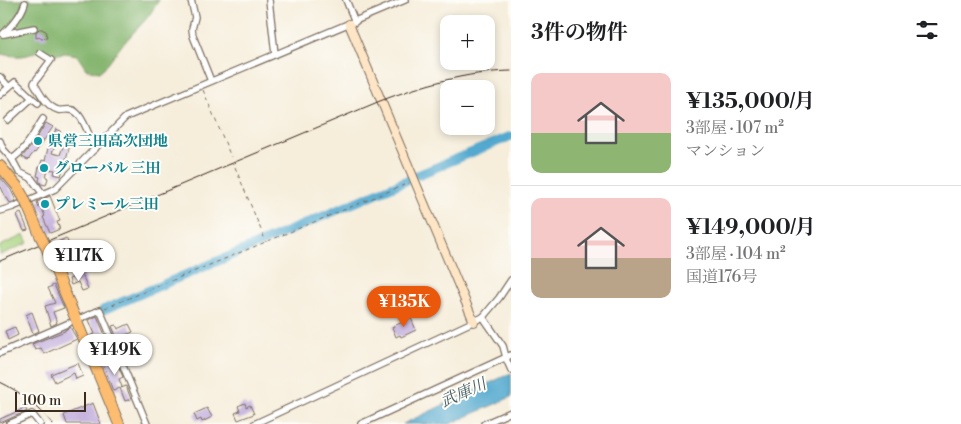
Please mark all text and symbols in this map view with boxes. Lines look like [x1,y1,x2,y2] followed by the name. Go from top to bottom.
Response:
[440,15,495,135] map controls
[440,15,495,70] button: +
[913,16,941,44] icon: filters
[531,20,628,46] text: 3件の物件
[440,80,495,135] button: −
[686,89,815,115] text: ¥135,000/月
[571,93,631,153] icon: home
[686,118,784,138] text: 3部屋 · 107 m²
[48,132,168,151] place label: 県営三田高次団地
[32,135,44,147] marker: 県営三田高次団地
[686,141,765,161] text: マンション
[54,159,161,178] place label: グローバル 三田
[38,162,50,174] marker: グローバル 三田
[55,195,159,214] place label: プレミール三田
[39,198,51,210] marker: プレミール三田
[686,215,816,241] text: ¥149,000/月
[571,218,631,278] icon: home
[44,240,114,282] pin: ¥117K
[686,244,786,264] text: 3部屋 · 104 m²
[54,246,104,266] text: ¥117K
[686,267,757,287] text: 国道176号
[369,286,439,328] pin: ¥135K
[378,292,430,312] text: ¥135K
[80,334,150,376] pin: ¥149K
[88,340,142,360] text: ¥149K
[437,373,491,412] water label: 武庫川
[15,389,86,412] scale bar
[22,392,61,410] text: 100 m

